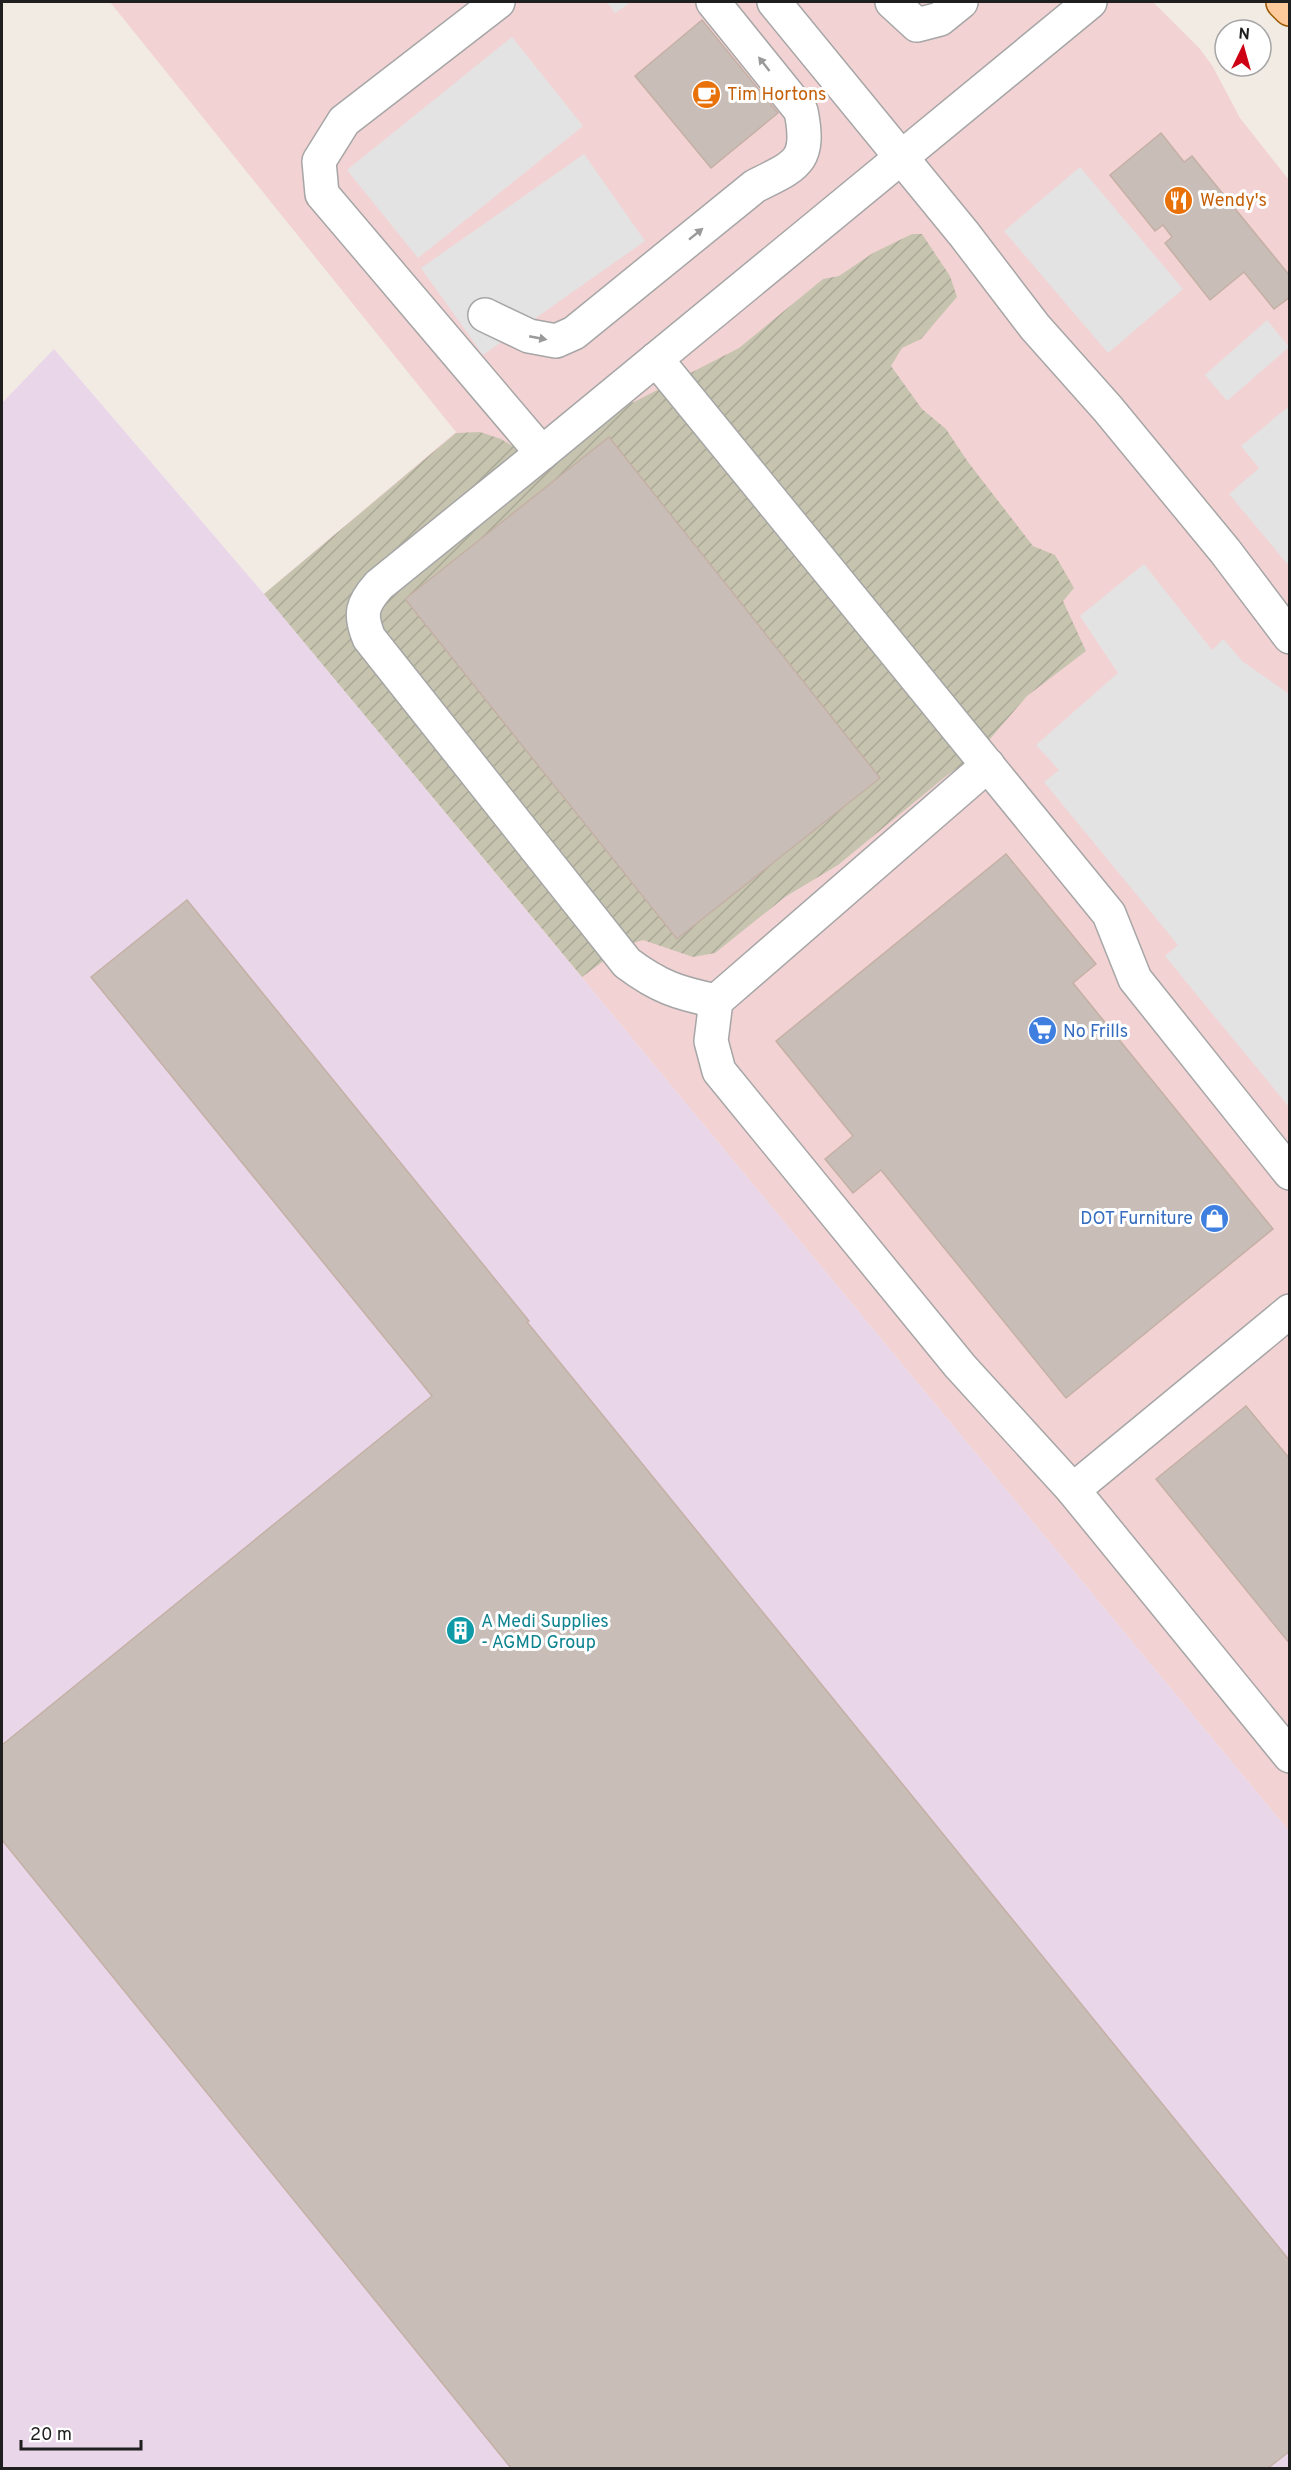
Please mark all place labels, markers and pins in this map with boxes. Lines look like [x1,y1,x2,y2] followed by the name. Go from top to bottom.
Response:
[690,78,722,110] cafe icon: Tim Hortons
[727,84,827,107] place label: Tim Hortons
[1163,184,1195,216] restaurant icon: Wendy's
[1200,190,1267,213] place label: Wendy's
[1026,1015,1058,1047] supermarket icon: No Frills
[1063,1021,1128,1044] place label: No Frills
[1198,1202,1230,1234] shop icon: DOT Furniture
[1080,1208,1193,1231] place label: DOT Furniture
[481,1611,609,1655] place label: A Medi Supplies - AGMD Group
[444,1615,476,1647] building icon: A Medi Supplies - AGMD Group

